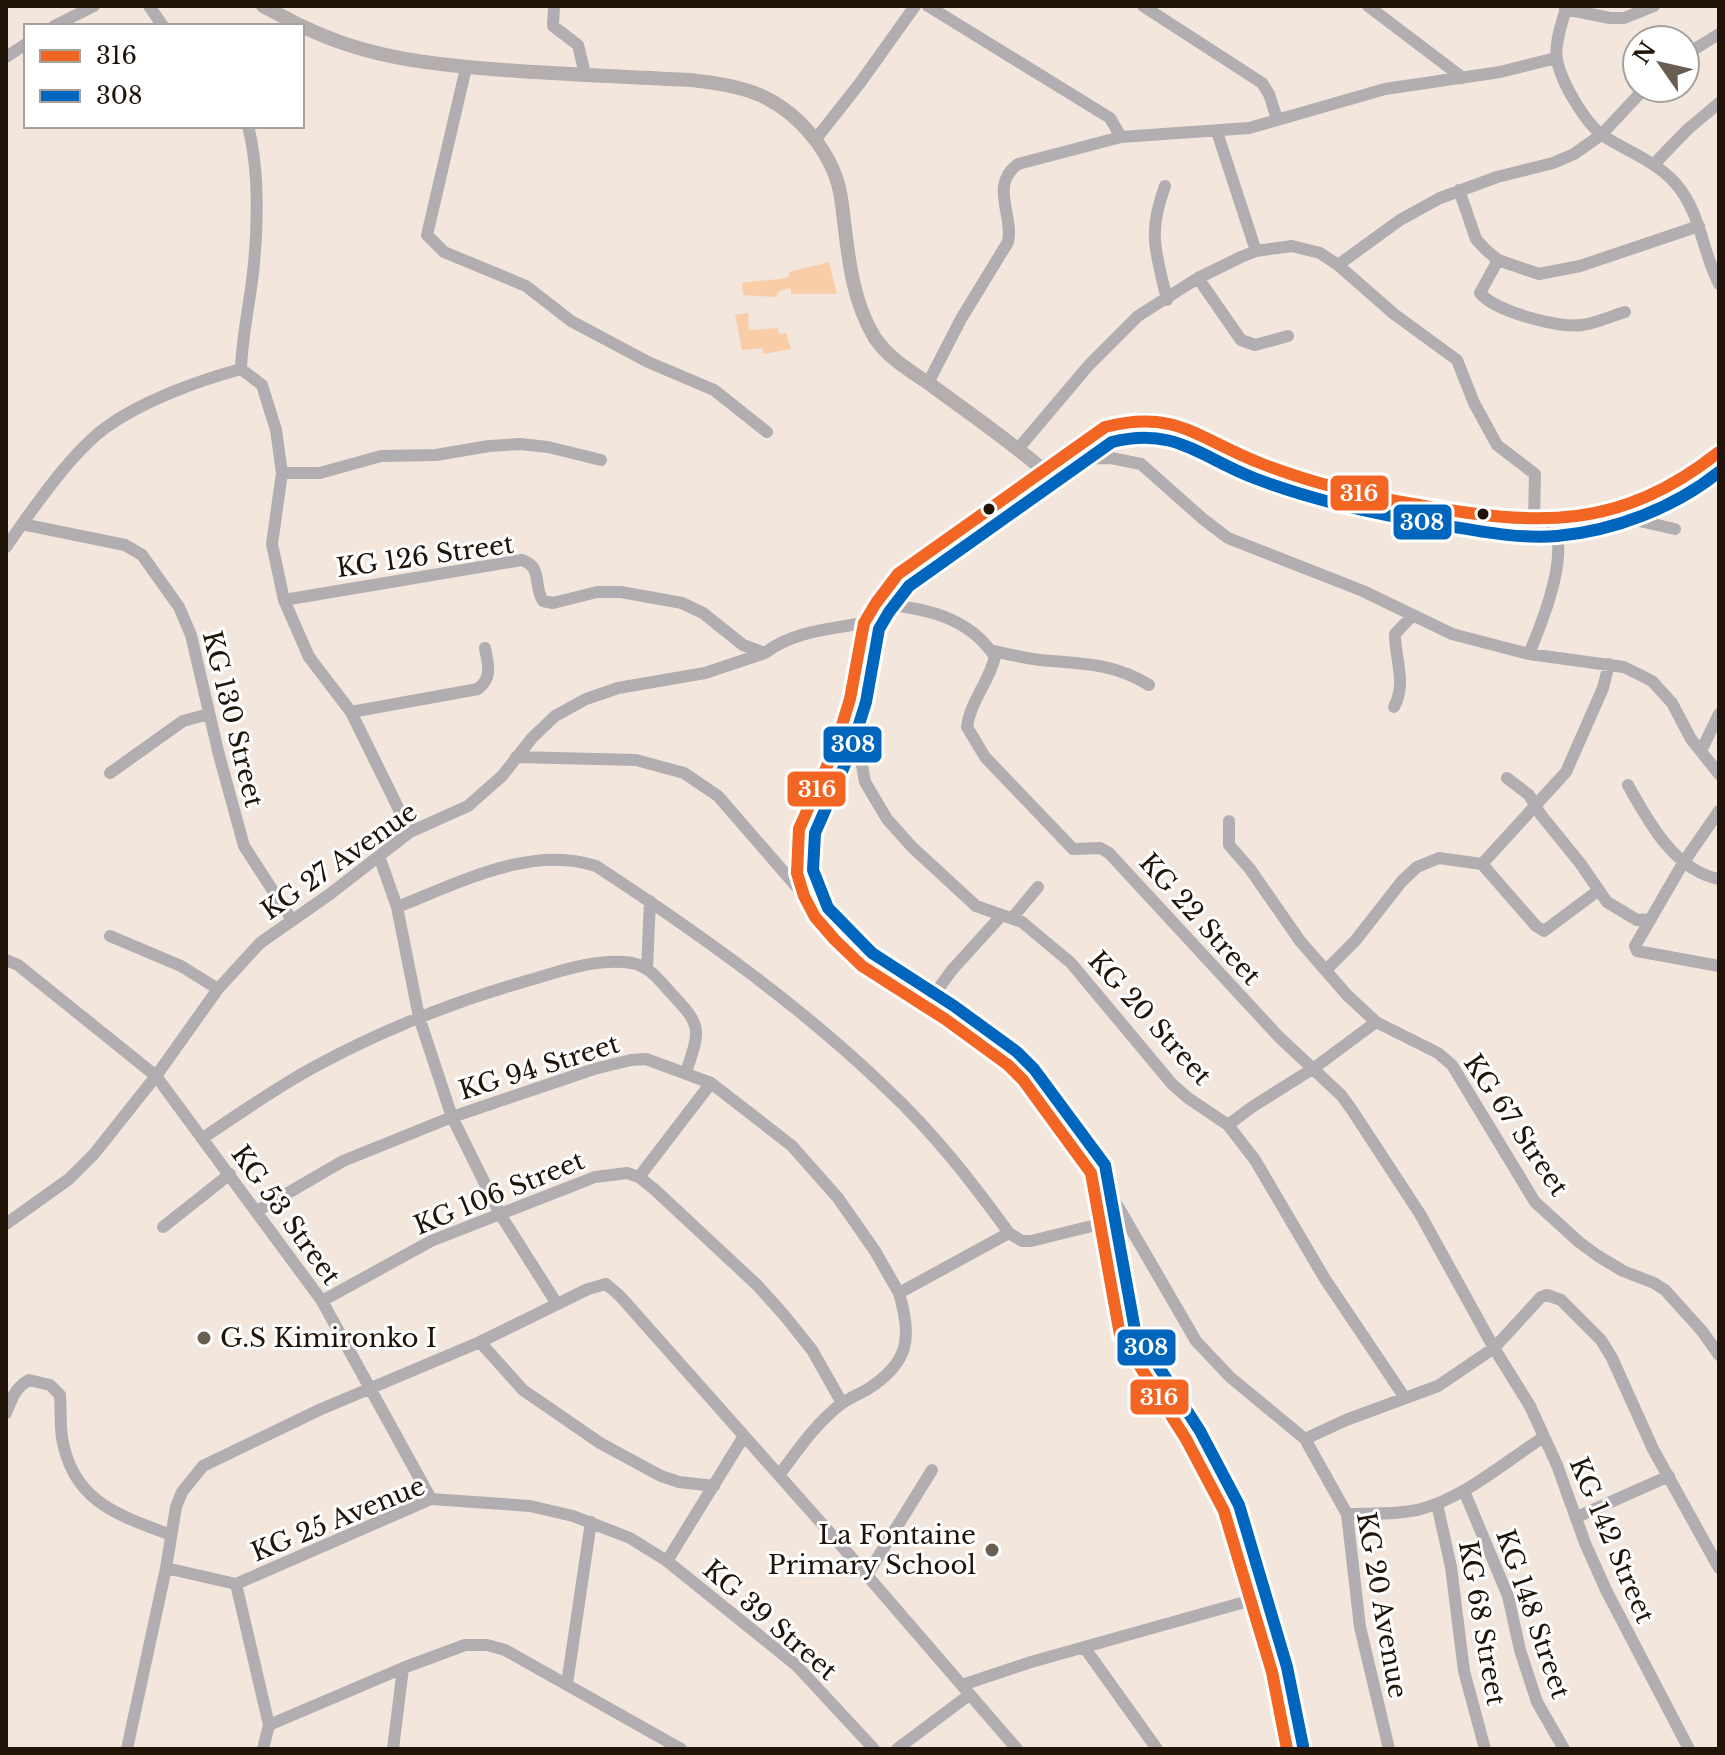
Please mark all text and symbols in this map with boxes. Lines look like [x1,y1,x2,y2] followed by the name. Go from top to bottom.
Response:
[24,24,304,128] legend
[1621,24,1701,104] north arrow
[1628,37,1662,69] text: N
[96,41,137,70] text: 316
[96,81,142,110] text: 308
[1329,474,1390,512] line badge: 316
[1340,480,1378,507] text: 316
[981,501,997,517] unlabelled marker
[1392,503,1453,541] line badge: 308
[1475,506,1491,522] unlabelled marker
[1400,509,1444,536] text: 308
[334,528,516,584] street label: KG 126 Street
[196,628,270,811] street label: KG 130 Street
[822,725,883,764] line badge: 308
[831,731,875,758] text: 308
[786,770,847,808] line badge: 316
[798,776,836,803] text: 316
[255,795,423,927] street label: KG 27 Avenue
[1132,846,1268,992] street label: KG 22 Street
[1082,945,1219,1092] street label: KG 20 Street
[455,1027,623,1107] street label: KG 94 Street
[1457,1048,1575,1202] street label: KG 67 Street
[225,1139,348,1291] street label: KG 53 Street
[409,1144,589,1242] street label: KG 106 Street
[220,1322,437,1354] place label: G.S Kimironko I
[1116,1328,1177,1367] line badge: 308
[195,1329,213,1347] marker: G.S Kimironko I
[1124,1334,1168,1361] text: 308
[1129,1378,1190,1416] line badge: 316
[1140,1384,1178,1411] text: 316
[1563,1452,1661,1628] street label: KG 142 Street
[246,1470,430,1568] street label: KG 25 Avenue
[1350,1509,1414,1701] street label: KG 20 Avenue
[768,1519,976,1581] place label: La Fontaine Primary School
[1489,1525,1577,1703] street label: KG 148 Street
[1452,1538,1512,1708] street label: KG 68 Street
[983,1541,1001,1559] marker: La Fontaine Primary School
[696,1553,844,1687] street label: KG 39 Street

